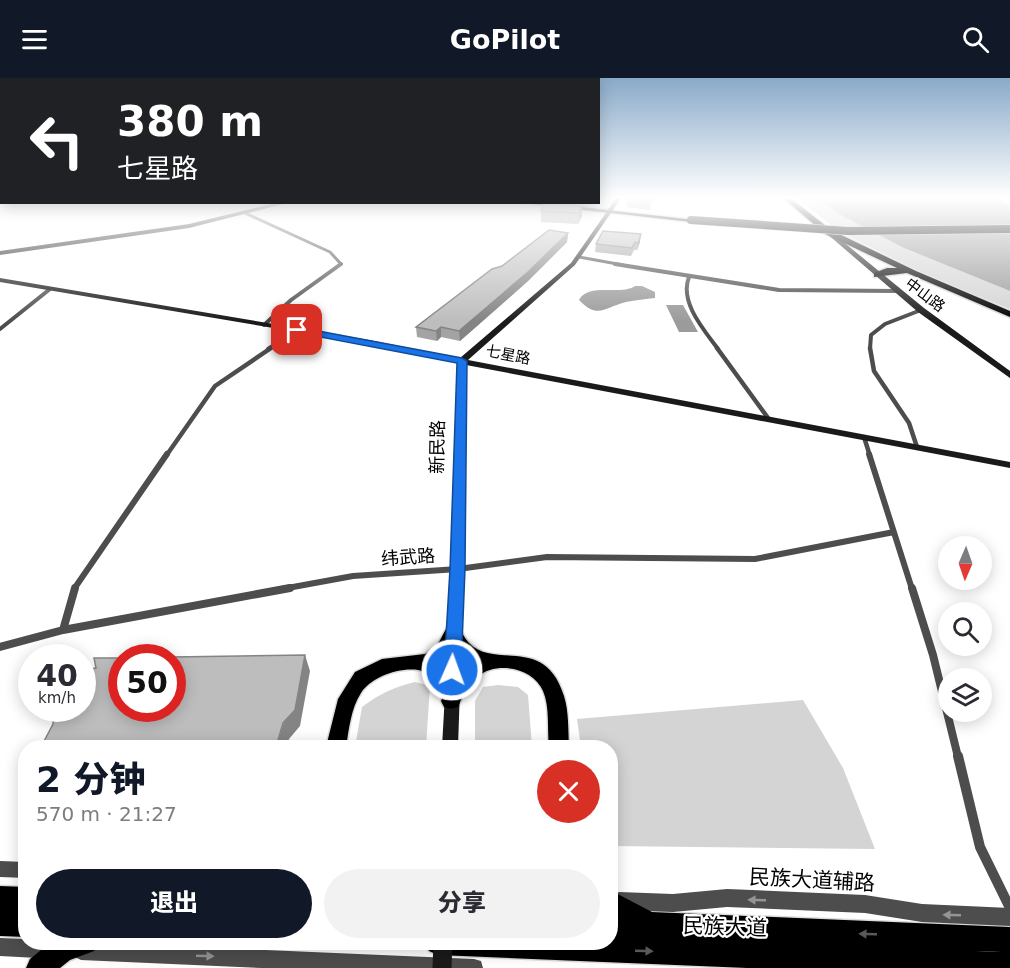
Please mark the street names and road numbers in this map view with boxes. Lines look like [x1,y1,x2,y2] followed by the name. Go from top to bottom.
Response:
[902,274,948,316] street label: 中山路
[484,342,532,368] street label: 七星路
[426,420,448,474] street label: 新民路
[380,545,436,569] street label: 纬武路
[748,865,876,895] street label: 民族大道辅路
[683,914,767,940] street label: 民族大道

